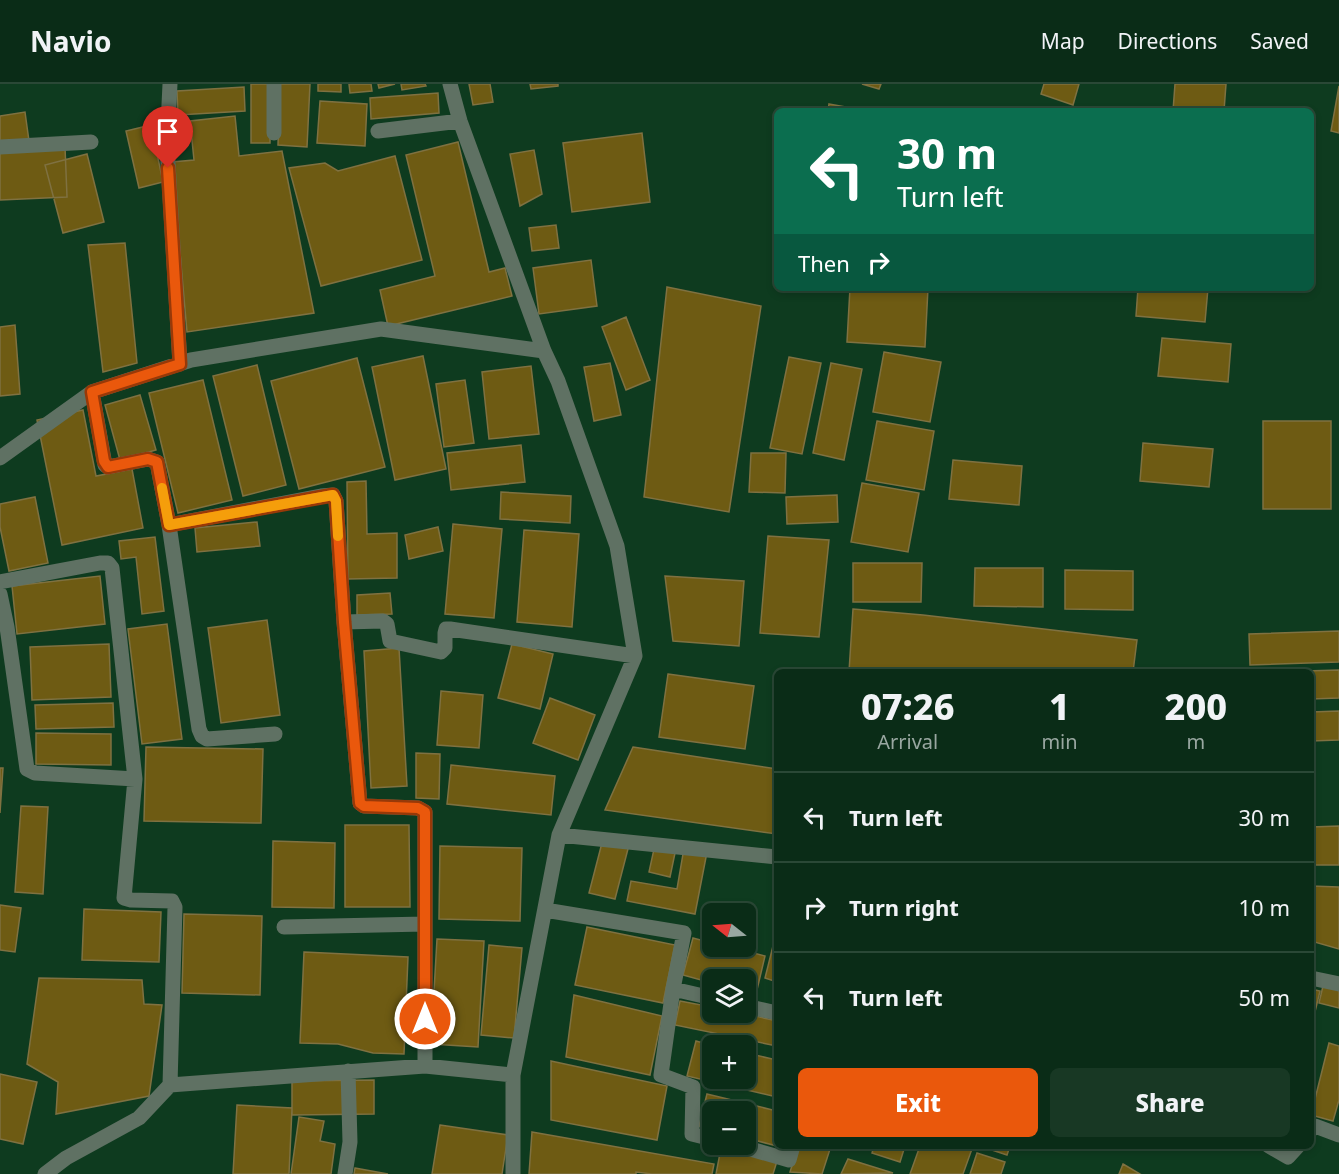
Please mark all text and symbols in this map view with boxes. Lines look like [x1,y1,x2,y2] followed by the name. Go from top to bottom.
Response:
[30,22,111,60] text: Navio
[1041,27,1085,55] text: Map
[1118,27,1217,55] text: Directions
[1250,27,1309,55] text: Saved
[142,106,193,168] pin
[151,115,184,148] icon: arrive
[897,124,997,181] text: 30 m
[798,132,876,210] icon: left
[897,178,1003,215] text: Turn left
[862,246,895,279] icon: right
[798,248,850,278] text: Then
[861,682,954,731] text: 07:26
[1049,682,1070,731] text: 1
[1165,682,1227,731] text: 200
[877,728,938,755] text: Arrival
[1041,728,1078,755] text: min
[1186,728,1205,755] text: m
[798,801,831,834] icon: left
[849,802,943,832] text: Turn left
[1239,802,1290,832] text: 30 m
[798,891,831,924] icon: right
[849,892,959,922] text: Turn right
[1239,892,1290,922] text: 10 m
[702,903,756,957] north arrow
[702,903,756,1155] map controls
[702,969,756,1023] button: layers
[798,981,831,1014] icon: left
[849,982,943,1012] text: Turn left
[1239,982,1290,1012] text: 50 m
[393,987,457,1051] position arrow
[702,1035,756,1089] button: +
[798,1068,1038,1137] button: Exit
[1050,1068,1290,1137] button: Share
[702,1101,756,1155] button: −

